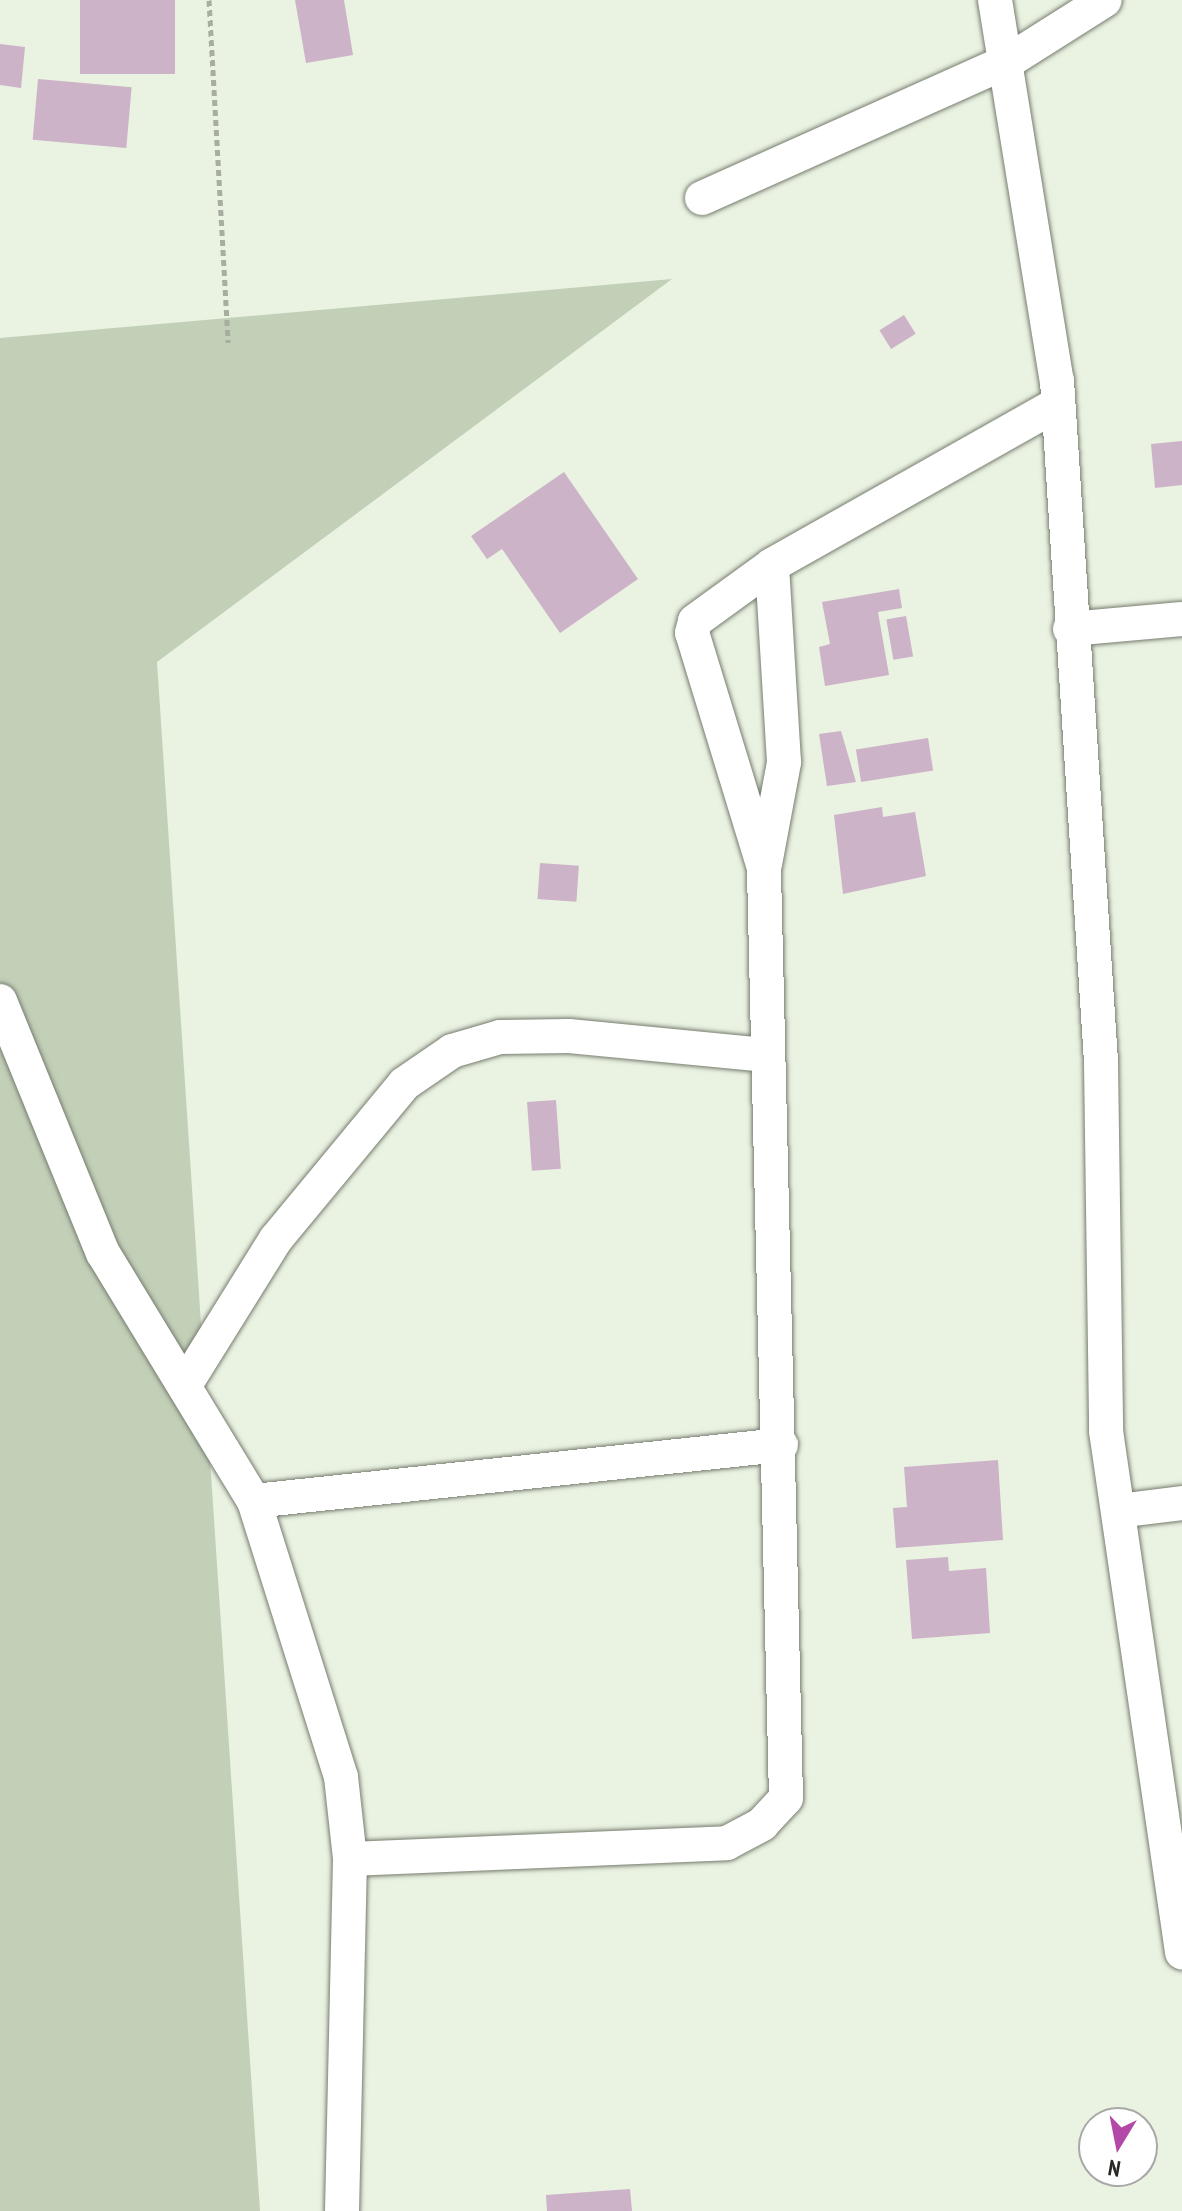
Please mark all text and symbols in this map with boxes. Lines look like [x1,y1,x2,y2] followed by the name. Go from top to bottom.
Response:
[1078,2107,1158,2187] north arrow
[1106,2154,1122,2183] text: N

